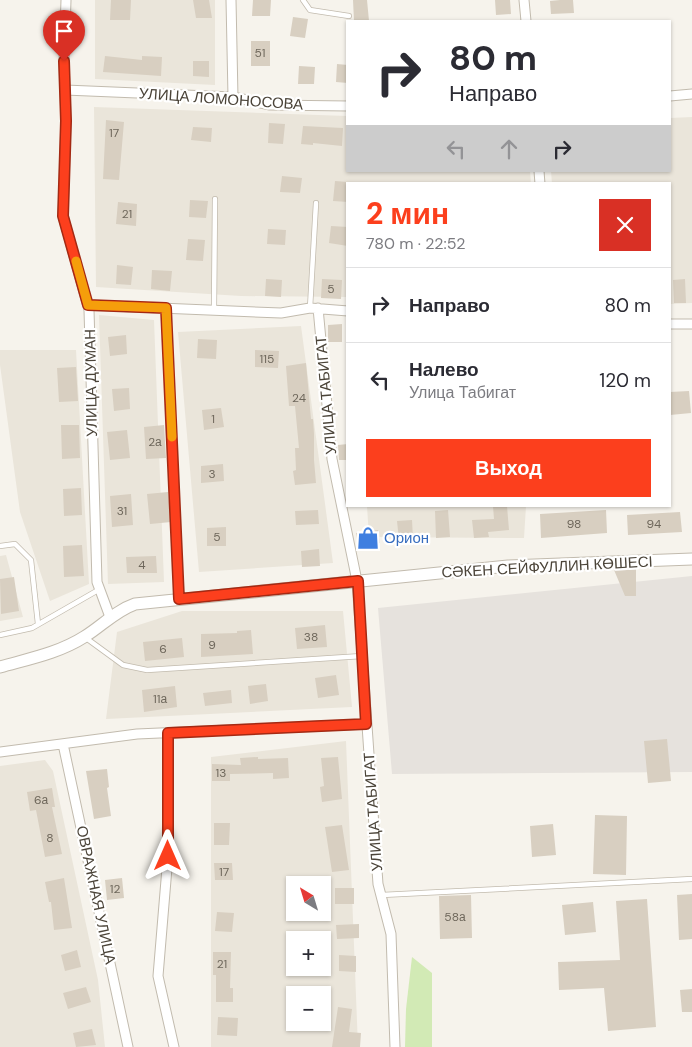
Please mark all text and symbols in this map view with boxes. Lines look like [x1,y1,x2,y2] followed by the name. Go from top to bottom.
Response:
[43,10,85,61] pin
[50,17,78,45] icon: arrive
[449,35,537,81] text: 80 m
[366,40,431,105] icon: right
[254,45,266,61] house number: 51
[449,79,537,108] text: Направо
[138,83,304,115] street label: УЛИЦА ЛОМОНОСОВА
[109,125,119,141] house number: 17
[442,135,470,163] icon: left
[495,135,523,163] icon: ahead
[548,135,576,163] icon: right
[366,194,449,233] text: 2 мин
[599,199,651,251] button: close
[122,206,132,222] house number: 21
[366,233,466,254] text: 780 m · 22:52
[327,281,335,297] house number: 5
[366,291,394,319] icon: right
[409,293,490,318] text: Направо
[604,293,651,318] text: 80 m
[80,329,102,437] street label: УЛИЦА ДУМАН
[311,335,341,455] street label: УЛИЦА ТАБИГАТ
[260,351,274,367] house number: 115
[409,357,479,382] text: Налево
[366,366,394,394] icon: left
[599,368,651,393] text: 120 m
[409,382,516,403] text: Улица Табигат
[292,390,306,406] house number: 24
[211,411,215,427] house number: 1
[148,434,162,450] house number: 2а
[366,439,651,497] button: Выход
[208,466,216,482] house number: 3
[117,503,127,519] house number: 31
[567,516,581,532] house number: 98
[647,516,661,532] house number: 94
[355,525,381,551] shop icon: Орион
[384,528,429,548] place label: Орион
[213,529,221,545] house number: 5
[441,551,653,583] street label: СӘКЕН СЕЙФУЛЛИН КӨШЕСІ
[138,557,146,573] house number: 4
[304,629,318,645] house number: 38
[208,637,216,653] house number: 9
[159,641,167,657] house number: 6
[153,691,167,707] house number: 11а
[359,752,387,872] street label: УЛИЦА ТАБИГАТ
[216,765,226,781] house number: 13
[34,792,48,808] house number: 6а
[72,824,120,966] street label: ОВРАЖНАЯ УЛИЦА
[141,829,193,881] position arrow
[46,830,54,846] house number: 8
[219,864,229,880] house number: 17
[286,876,331,921] north arrow
[286,876,331,1031] map controls
[110,881,120,897] house number: 12
[444,909,466,925] house number: 58а
[286,931,331,976] button: +
[217,956,227,972] house number: 21
[286,986,331,1031] button: −

